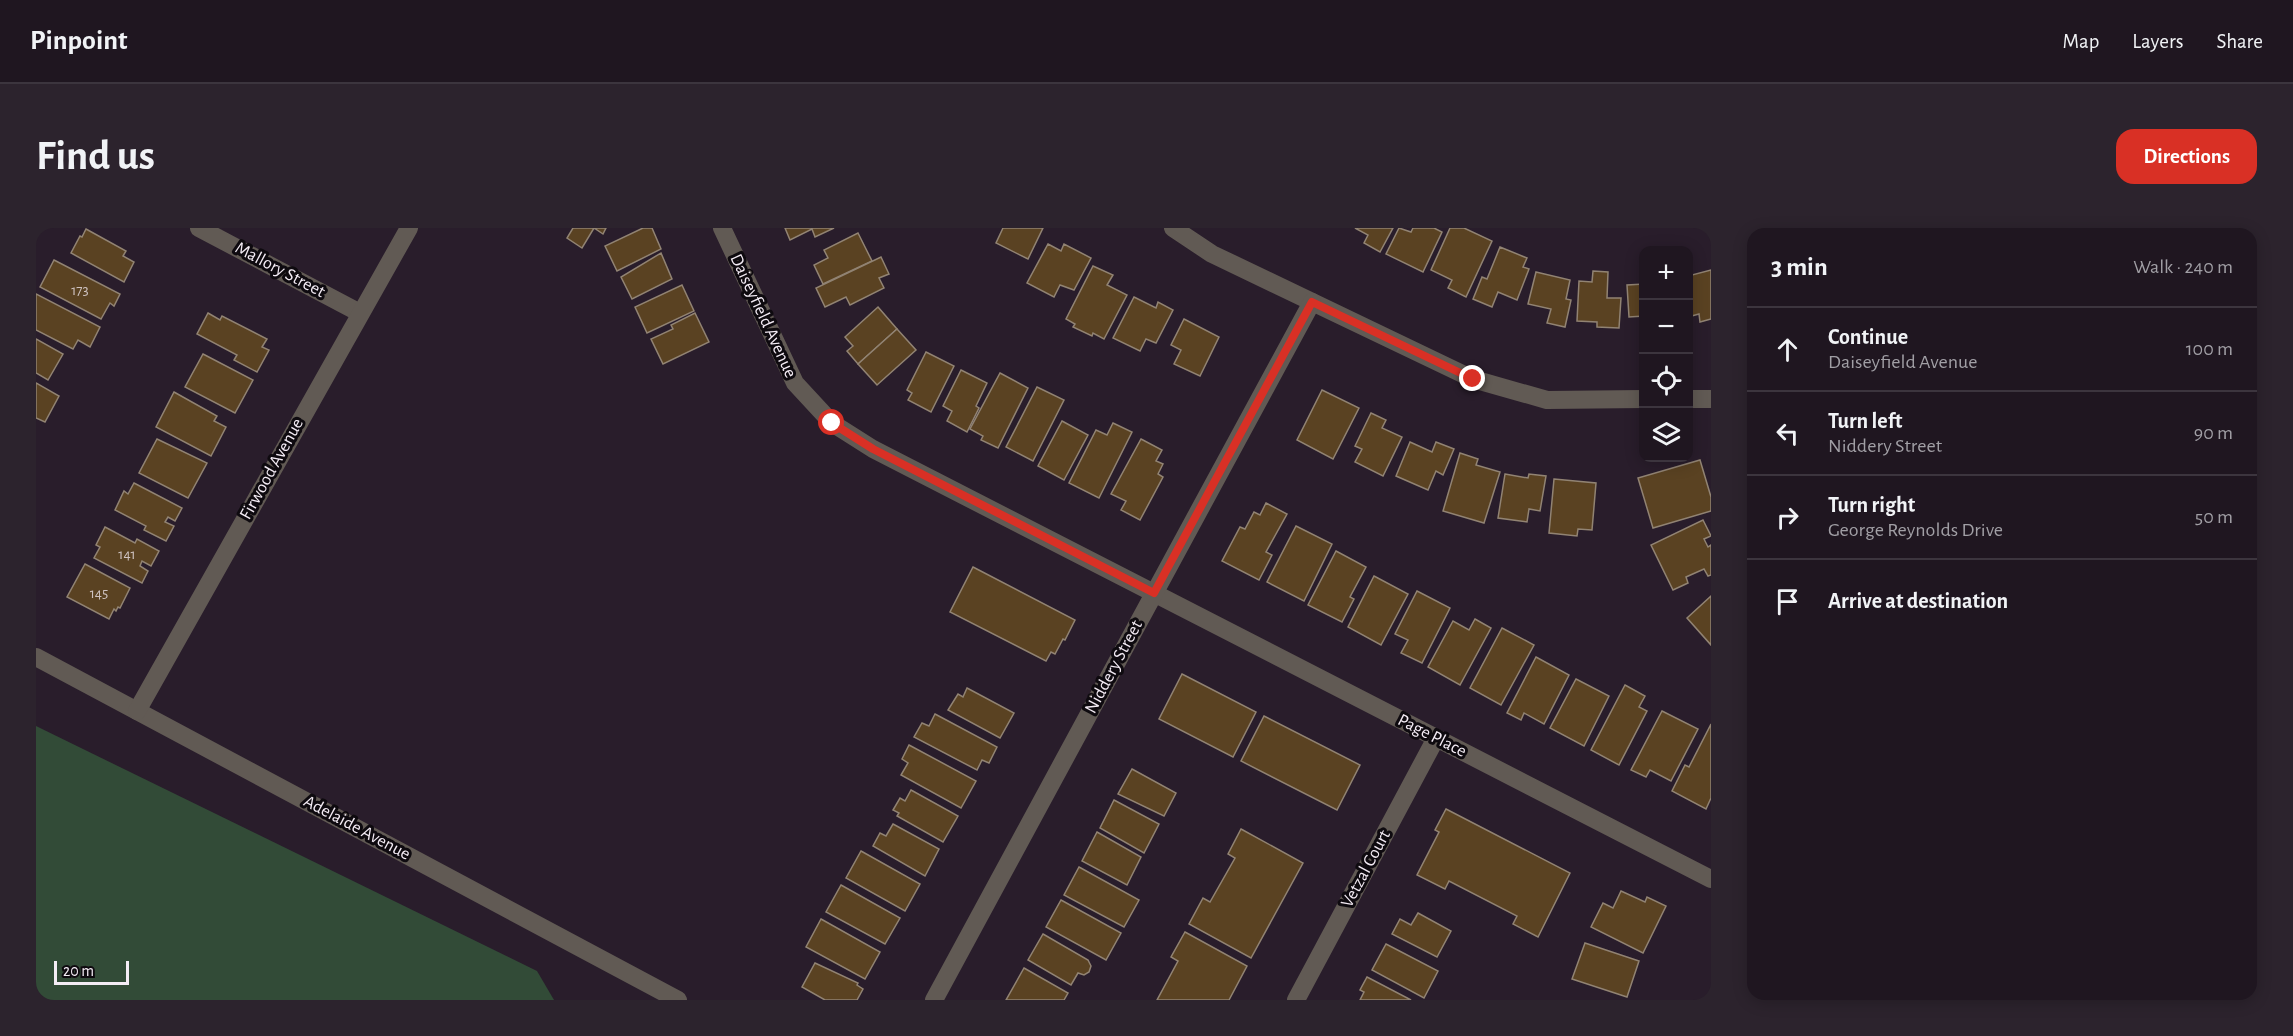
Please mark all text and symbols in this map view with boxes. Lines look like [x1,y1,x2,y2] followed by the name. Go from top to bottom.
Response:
[30,27,128,55] text: Pinpoint
[2063,31,2099,52] text: Map
[2132,31,2183,52] text: Layers
[2216,31,2263,52] text: Share
[2116,129,2257,184] button: Directions
[36,135,155,177] text: Find us
[232,239,328,301] street label: Mallory Street
[1639,246,1693,462] map controls
[1639,246,1693,300] button: +
[726,251,800,381] street label: Daiseyfield Avenue
[1771,254,1828,280] text: 3 min
[2133,257,2233,277] text: Walk · 240 m
[71,283,89,298] house number: 173
[1639,300,1693,354] button: −
[1828,326,1908,348] text: Continue
[1771,333,1804,366] icon: ahead
[2186,339,2233,359] text: 100 m
[1828,352,1977,372] text: Daiseyfield Avenue
[1639,354,1693,408] button: locate
[1459,365,1485,391] route end
[1639,408,1693,462] button: layers
[818,409,844,435] route start
[1828,410,1902,432] text: Turn left
[237,415,307,523] street label: Firwood Avenue
[1771,417,1804,450] icon: left
[2194,423,2233,443] text: 90 m
[1828,436,1942,456] text: Niddery Street
[1828,494,1915,516] text: Turn right
[1771,501,1804,534] icon: right
[2195,507,2233,527] text: 50 m
[1828,520,2003,540] text: George Reynolds Drive
[118,547,136,562] house number: 141
[1771,585,1804,618] icon: arrive
[90,586,108,601] house number: 145
[1828,590,2008,612] text: Arrive at destination
[1082,617,1146,717] street label: Niddery Street
[1395,711,1469,761] street label: Page Place
[301,792,413,864] street label: Adelaide Avenue
[1338,827,1394,911] street label: Vetzal Court
[54,958,129,986] scale bar
[63,963,94,979] text: 20 m

